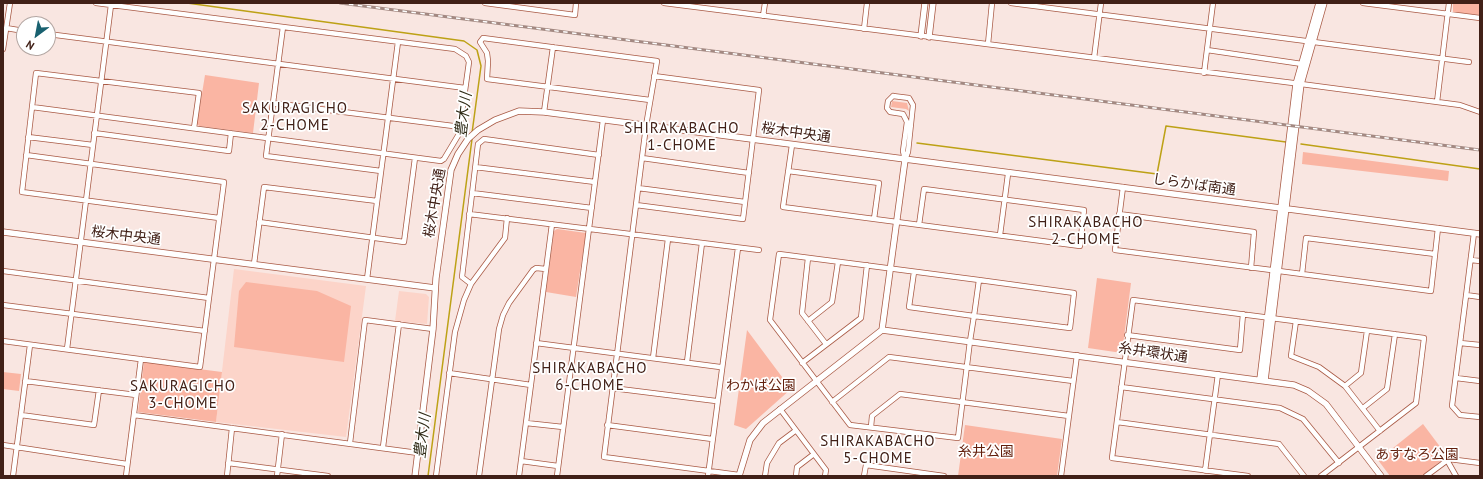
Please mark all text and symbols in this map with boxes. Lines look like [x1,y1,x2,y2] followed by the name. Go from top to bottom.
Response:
[16,16,56,56] north arrow
[23,37,37,53] text: N
[452,92,476,138] water label: 豊木川
[242,100,348,135] district label: SAKURAGICHO 2-CHOME
[624,120,740,155] district label: SHIRAKABACHO 1-CHOME
[760,120,832,146] street label: 桜木中央通
[421,167,449,239] street label: 桜木中央通
[1151,171,1237,199] street label: しらかば南通
[1028,214,1144,249] district label: SHIRAKABACHO 2-CHOME
[90,223,162,249] street label: 桜木中央通
[1117,340,1189,366] street label: 糸井環状通
[532,360,648,395] district label: SHIRAKABACHO 6-CHOME
[130,378,236,413] district label: SAKURAGICHO 3-CHOME
[726,378,796,394] park label: わかば公園
[411,413,435,459] water label: 豊木川
[820,433,936,468] district label: SHIRAKABACHO 5-CHOME
[958,444,1014,460] park label: 糸井公園
[1375,447,1459,463] park label: あすなろ公園

